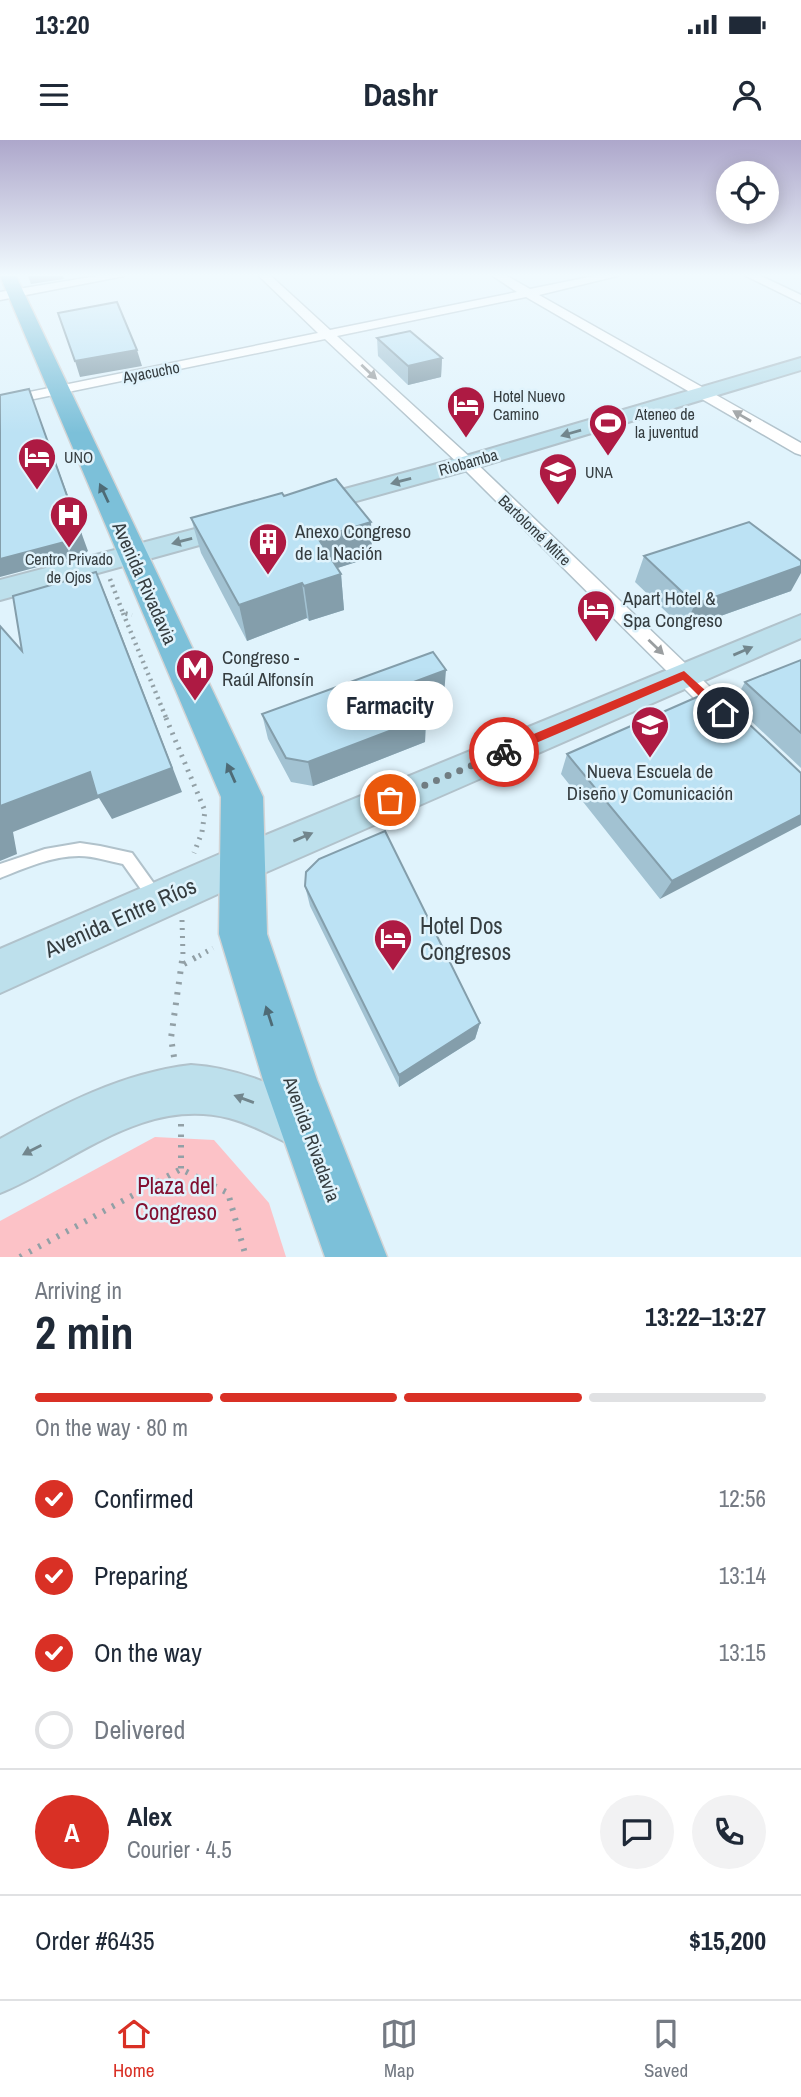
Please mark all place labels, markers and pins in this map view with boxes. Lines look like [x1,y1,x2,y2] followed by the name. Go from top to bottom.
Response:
[445,384,487,439] hotel icon: Hotel Nuevo Camino
[493,385,565,425] place label: Hotel Nuevo Camino
[587,402,629,457] sports icon: Ateneo de la juventud
[634,403,698,443] place label: Ateneo de la juventud
[16,436,58,491] hotel icon: UNO
[64,446,93,468] place label: UNO
[537,451,579,506] school or university icon: UNA
[585,461,613,483] place label: UNA
[48,494,90,549] hospital icon: Centro Privado de Ojos
[294,518,411,566] place label: Anexo Congreso de la Nación
[247,521,289,576] building icon: Anexo Congreso de la Nación
[25,548,113,588] place label: Centro Privado de Ojos
[622,585,723,633] place label: Apart Hotel & Spa Congreso
[575,588,617,643] hotel icon: Apart Hotel & Spa Congreso
[222,644,314,692] place label: Congreso - Raúl Alfonsín
[174,647,216,702] metro station icon: Congreso - Raúl Alfonsín
[327,681,453,730] callout: Farmacity
[693,683,753,743] pin
[629,704,671,759] school or university icon: Nueva Escuela de Diseño y Comunicación
[567,758,733,806] place label: Nueva Escuela de Diseño y Comunicación
[360,770,420,830] pin
[420,910,511,967] place label: Hotel Dos Congresos
[372,917,414,972] hotel icon: Hotel Dos Congresos

